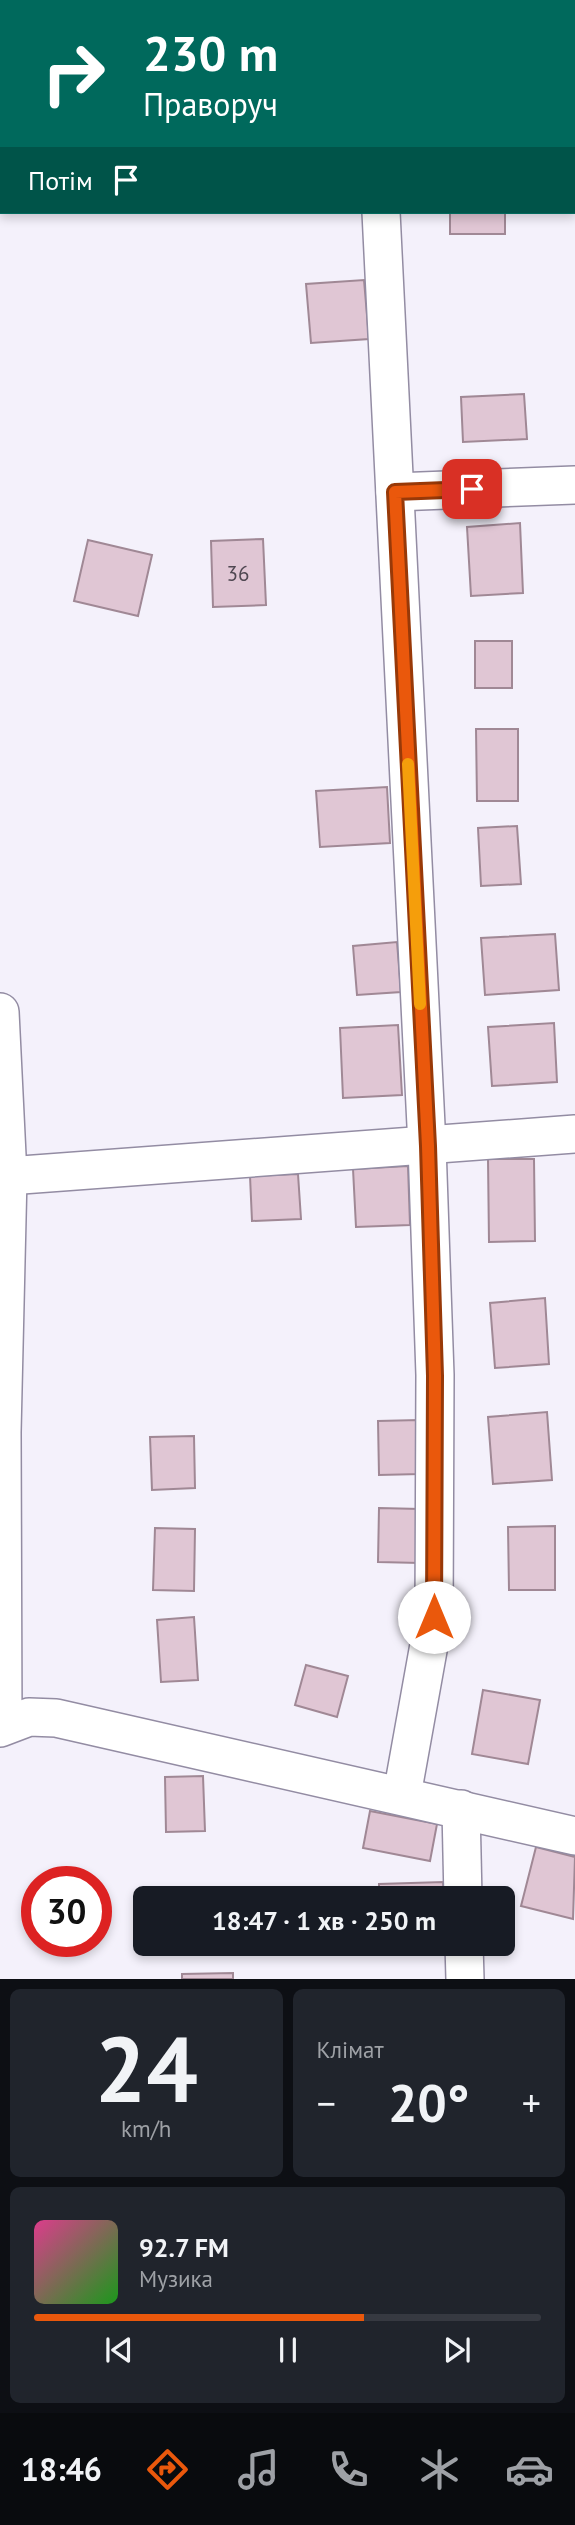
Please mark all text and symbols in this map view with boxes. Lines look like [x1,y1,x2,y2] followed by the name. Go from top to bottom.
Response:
[143,21,278,85] text: 230 m
[28,28,119,119] icon: right
[143,83,278,125] text: Праворуч
[107,161,145,199] icon: arrive
[28,164,93,197] text: Потім
[442,459,502,519] pin
[453,470,491,508] icon: arrive
[227,560,249,587] house number: 36
[397,1580,471,1654] position arrow
[21,1866,112,1957] speed limit sign: 30
[212,1904,436,1937] text: 18:47 · 1 хв · 250 m
[95,2009,198,2127] text: 24
[317,2035,384,2064] text: Клімат
[388,2069,470,2136] text: 20°
[317,2078,336,2127] text: −
[522,2078,541,2127] text: +
[121,2114,171,2143] text: km/h
[139,2231,229,2264] text: 92.7 FM
[139,2264,213,2293] text: Музика
[100,2331,138,2369] icon: previous
[269,2331,307,2369] icon: pause
[438,2331,476,2369] icon: next
[143,2445,192,2494] icon: directions
[234,2445,283,2494] icon: music
[324,2445,373,2494] icon: phone
[415,2445,464,2494] icon: climate
[505,2445,554,2494] icon: car
[21,2448,102,2490] text: 18:46

